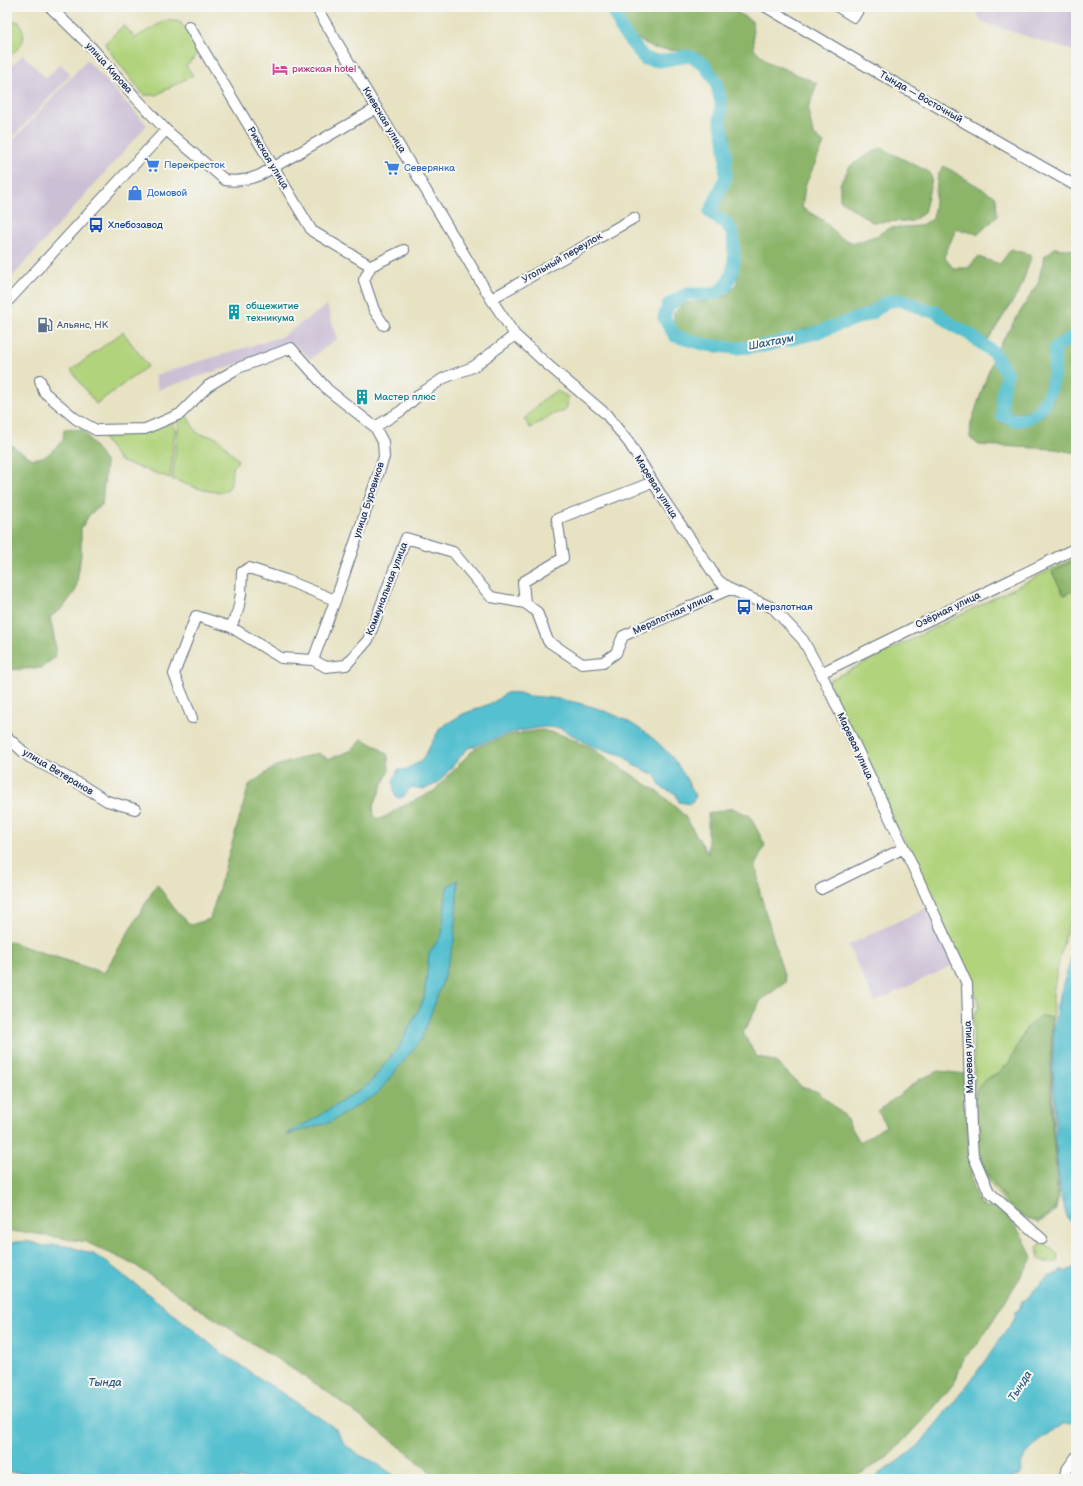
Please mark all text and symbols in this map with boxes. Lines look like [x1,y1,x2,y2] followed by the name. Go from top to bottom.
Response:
[83,40,135,96] street label: улица Кирова
[271,60,289,78] hotel icon: рижская hotel
[292,63,356,75] place label: рижская hotel
[877,68,965,126] street label: Тында — Восточный
[360,85,408,155] street label: Киевская улица
[245,125,291,191] street label: Рижская улица
[143,156,161,174] supermarket icon: Перекресток
[164,159,225,171] place label: Перекресток
[383,159,401,177] supermarket icon: Северянка
[404,162,455,174] place label: Северянка
[126,184,144,202] shop icon: Домовой
[147,187,188,199] place label: Домовой
[87,216,105,234] bus stop icon: Хлебозавод
[108,219,163,231] place label: Хлебозавод
[520,230,605,286] street label: Угольный переулок
[246,300,299,324] place label: общежитие техникума
[225,303,243,321] building icon: общежитие техникума
[36,316,54,334] fuel station icon: Альянс, НК
[56,319,109,331] place label: Альянс, НК
[747,331,795,353] water label: Шахтаум
[353,388,371,406] building icon: Мастер плюс
[374,391,436,403] place label: Мастер плюс
[632,453,680,521] street label: Маревая улица
[351,460,387,540] street label: улица Буровиков
[364,540,410,637] street label: Коммунальная улица
[914,589,982,631] street label: Озёрная улица
[631,591,715,637] street label: Мерзлотная улица
[735,598,753,616] bus stop icon: Мерзлотная
[756,601,813,613] place label: Мерзлотная
[834,711,876,781] street label: Маревая улица
[21,746,96,798] street label: улица Ветеранов
[962,1020,976,1093] street label: Маревая улица
[1005,1368,1035,1404] water label: Тында
[88,1376,122,1389] water label: Тында

